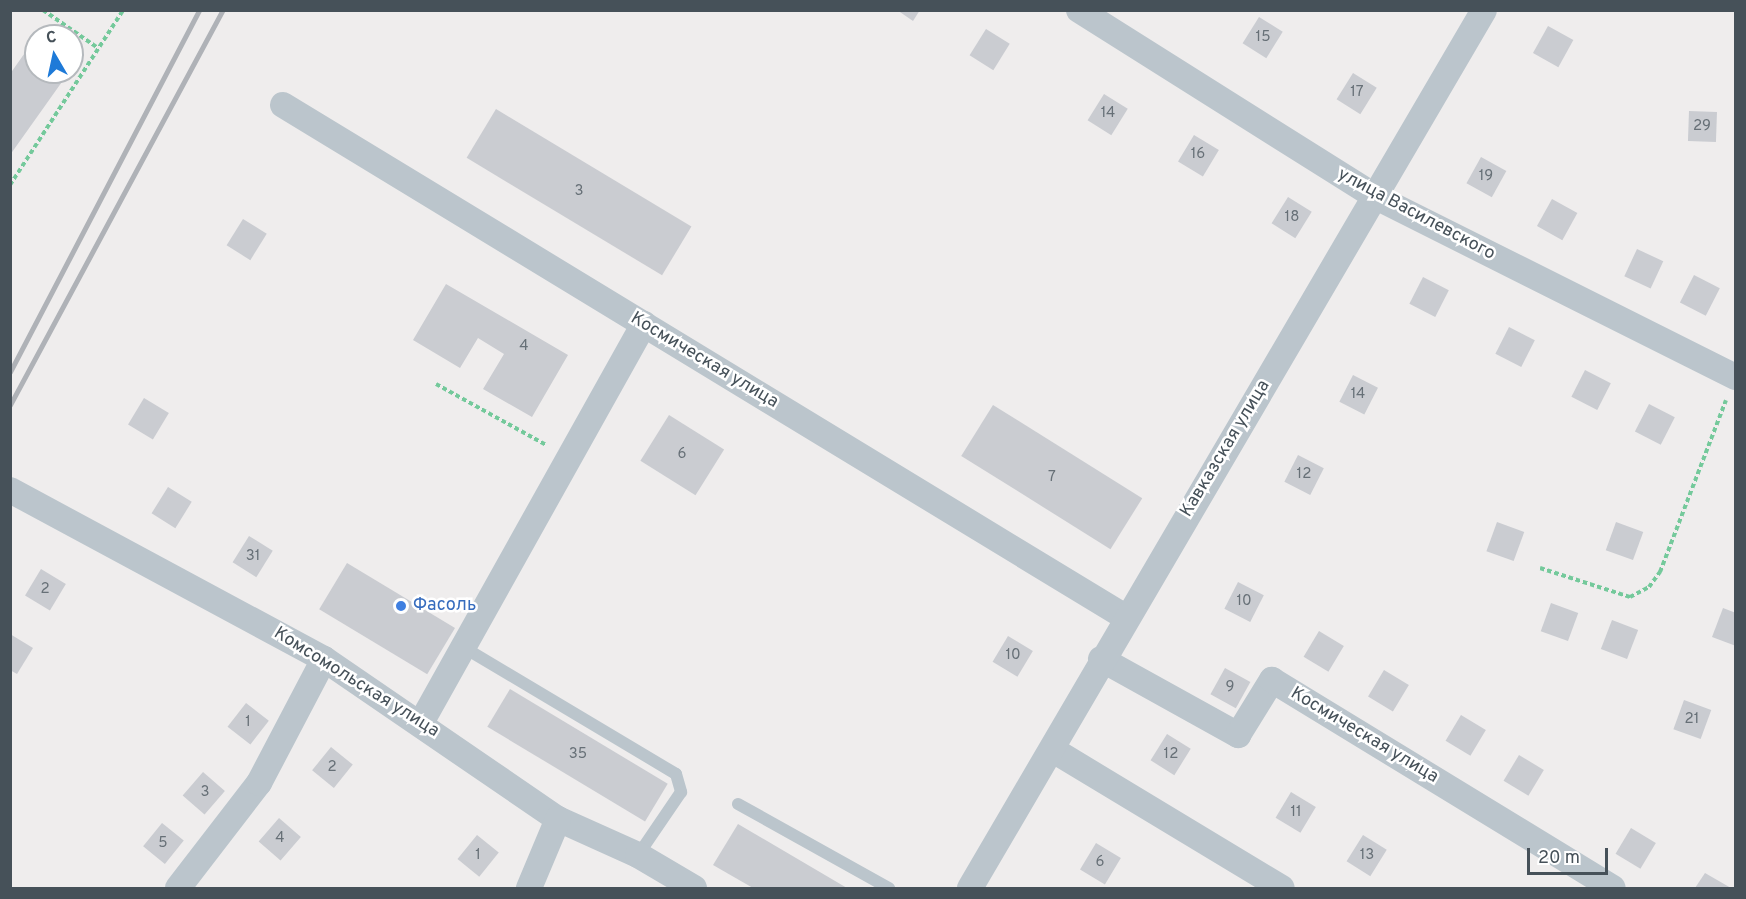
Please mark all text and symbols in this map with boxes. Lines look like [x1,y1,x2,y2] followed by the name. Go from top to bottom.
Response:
[24,24,84,84] north arrow
[45,28,58,49] text: С
[1256,29,1270,47] house number: 15
[1350,84,1364,102] house number: 17
[1101,105,1115,123] house number: 14
[1693,118,1711,136] house number: 29
[1191,146,1205,164] house number: 16
[1333,164,1499,266] street label: улица Василевского
[1479,168,1493,186] house number: 19
[574,183,584,201] house number: 3
[1285,209,1299,227] house number: 18
[626,308,782,414] street label: Космическая улица
[519,338,529,356] house number: 4
[1177,377,1275,521] street label: Кавказская улица
[1351,386,1365,404] house number: 14
[678,446,686,464] house number: 6
[1297,466,1311,484] house number: 12
[1048,469,1056,487] house number: 7
[246,548,260,566] house number: 31
[40,581,50,599] house number: 2
[1236,593,1252,611] house number: 10
[413,595,476,617] place label: Фасоль
[394,599,408,613] marker: Фасоль
[269,623,443,743] street label: Комсомольская улица
[1005,647,1021,665] house number: 10
[1226,679,1234,697] house number: 9
[1286,683,1442,789] street label: Космическая улица
[1685,711,1699,729] house number: 21
[245,714,251,732] house number: 1
[569,746,587,764] house number: 35
[1164,746,1178,764] house number: 12
[327,759,337,777] house number: 2
[200,784,210,802] house number: 3
[1290,804,1302,822] house number: 11
[275,830,285,848] house number: 4
[158,835,168,853] house number: 5
[1530,836,1611,874] scale bar
[475,847,481,865] house number: 1
[1360,847,1374,865] house number: 13
[1538,847,1580,870] text: 20 m
[1096,854,1104,872] house number: 6

